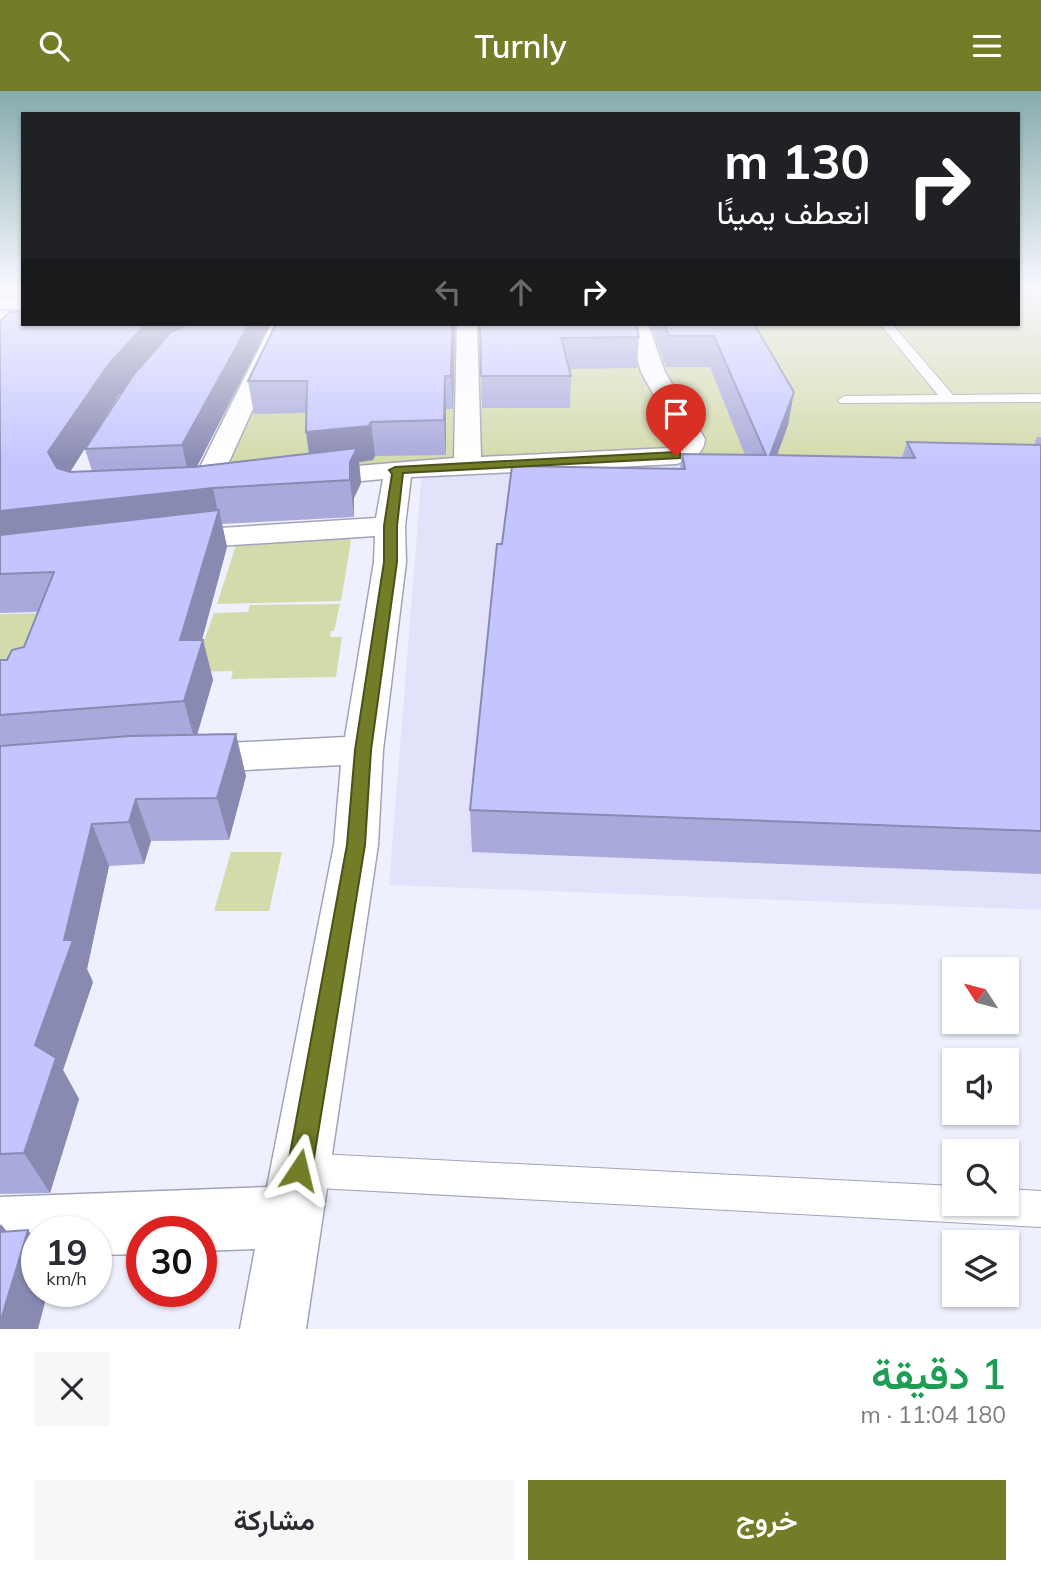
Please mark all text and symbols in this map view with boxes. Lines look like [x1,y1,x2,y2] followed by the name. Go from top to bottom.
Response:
[474,26,567,66] text: Turnly
[35,27,73,65] icon: search
[968,27,1006,65] icon: menu
[724,130,870,191] text: 130 m
[894,140,985,231] icon: right
[716,192,870,232] text: انعطف يمينًا
[429,273,467,311] icon: left
[502,273,540,311] icon: ahead
[575,273,613,311] icon: right
[646,384,706,456] pin
[657,395,695,433] icon: arrive
[942,957,1018,1034] north arrow
[942,957,1019,1307] map controls
[942,1048,1019,1125] button: sound
[262,1133,336,1207] position arrow
[942,1139,1019,1216] button: search
[126,1216,217,1307] speed limit sign: 30
[45,1230,88,1274] text: 19
[942,1230,1019,1307] button: layers
[46,1267,87,1290] text: km/h
[871,1347,1006,1400] text: 1 دقيقة
[35,1352,109,1426] button: close
[861,1400,1006,1429] text: 180 m · 11:04
[35,1480,514,1560] button: مشاركة
[528,1480,1006,1560] button: خروج

